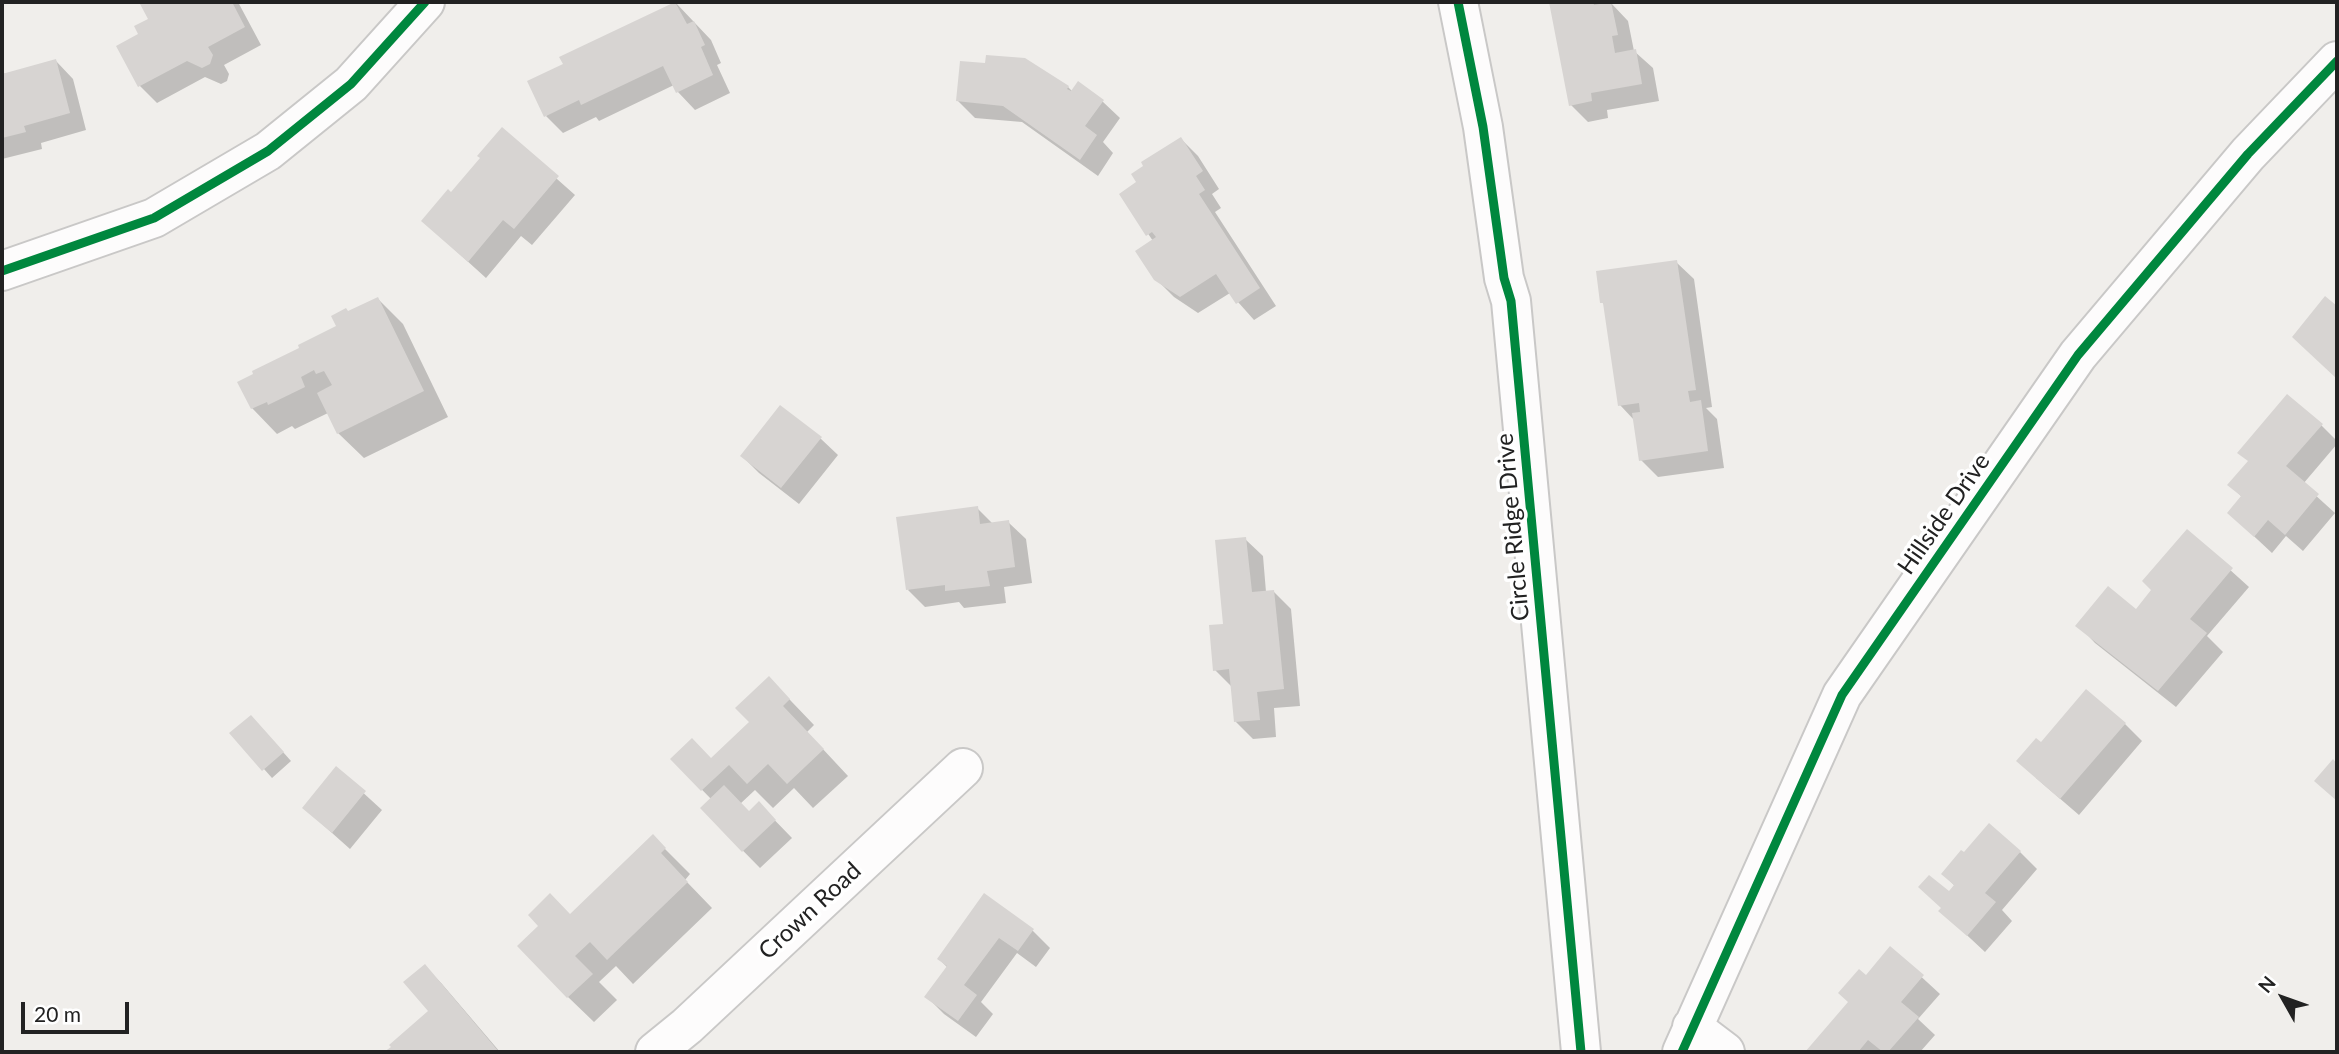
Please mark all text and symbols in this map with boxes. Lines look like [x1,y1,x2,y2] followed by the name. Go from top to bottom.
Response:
[1490,432,1536,622] street label: Circle Ridge Drive
[1892,448,1996,580] street label: Hillside Drive
[753,856,867,966] street label: Crown Road
[2248,963,2318,1033] north arrow
[2253,971,2280,997] text: N
[24,988,133,1032] scale bar
[34,1001,81,1026] text: 20 m

